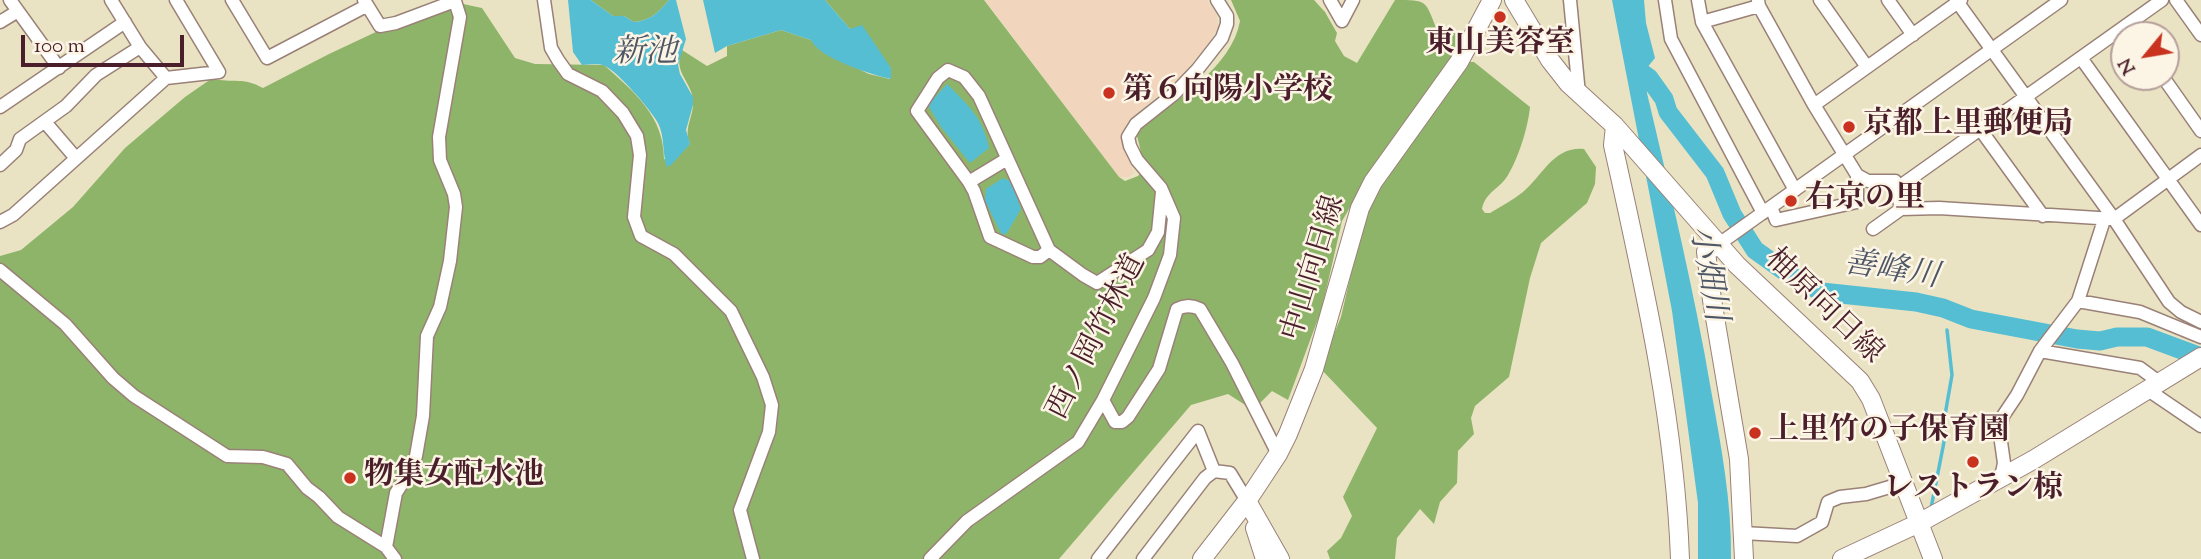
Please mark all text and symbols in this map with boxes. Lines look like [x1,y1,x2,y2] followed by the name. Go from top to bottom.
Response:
[1492,9,1508,25] marker: 東山美容室
[24,21,187,65] scale bar
[2110,21,2180,91] north arrow
[1425,28,1575,64] place label: 東山美容室
[34,32,85,62] text: 100 m
[613,37,677,75] water label: 新池
[2113,52,2144,79] text: N
[1123,75,1333,111] place label: 第６向陽小学校
[1101,85,1117,101] marker: 第６向陽小学校
[1863,109,2073,145] place label: 京都上里郵便局
[1841,119,1857,135] marker: 京都上里郵便局
[1805,183,1925,219] place label: 右京の里
[1277,192,1355,346] street label: 中山向日線
[1783,193,1799,209] marker: 右京の里
[1678,223,1732,325] water label: 小畑川
[1756,243,1888,373] street label: 柚原向日線
[1841,247,1941,299] water label: 善峰川
[1042,250,1156,426] street label: 西ノ岡竹林道
[1769,415,2009,451] place label: 上里竹の子保育園
[1747,425,1763,441] marker: 上里竹の子保育園
[1965,454,1981,470] marker: レストラン椋
[364,460,544,496] place label: 物集女配水池
[342,470,358,486] marker: 物集女配水池
[1883,473,2063,509] place label: レストラン椋

